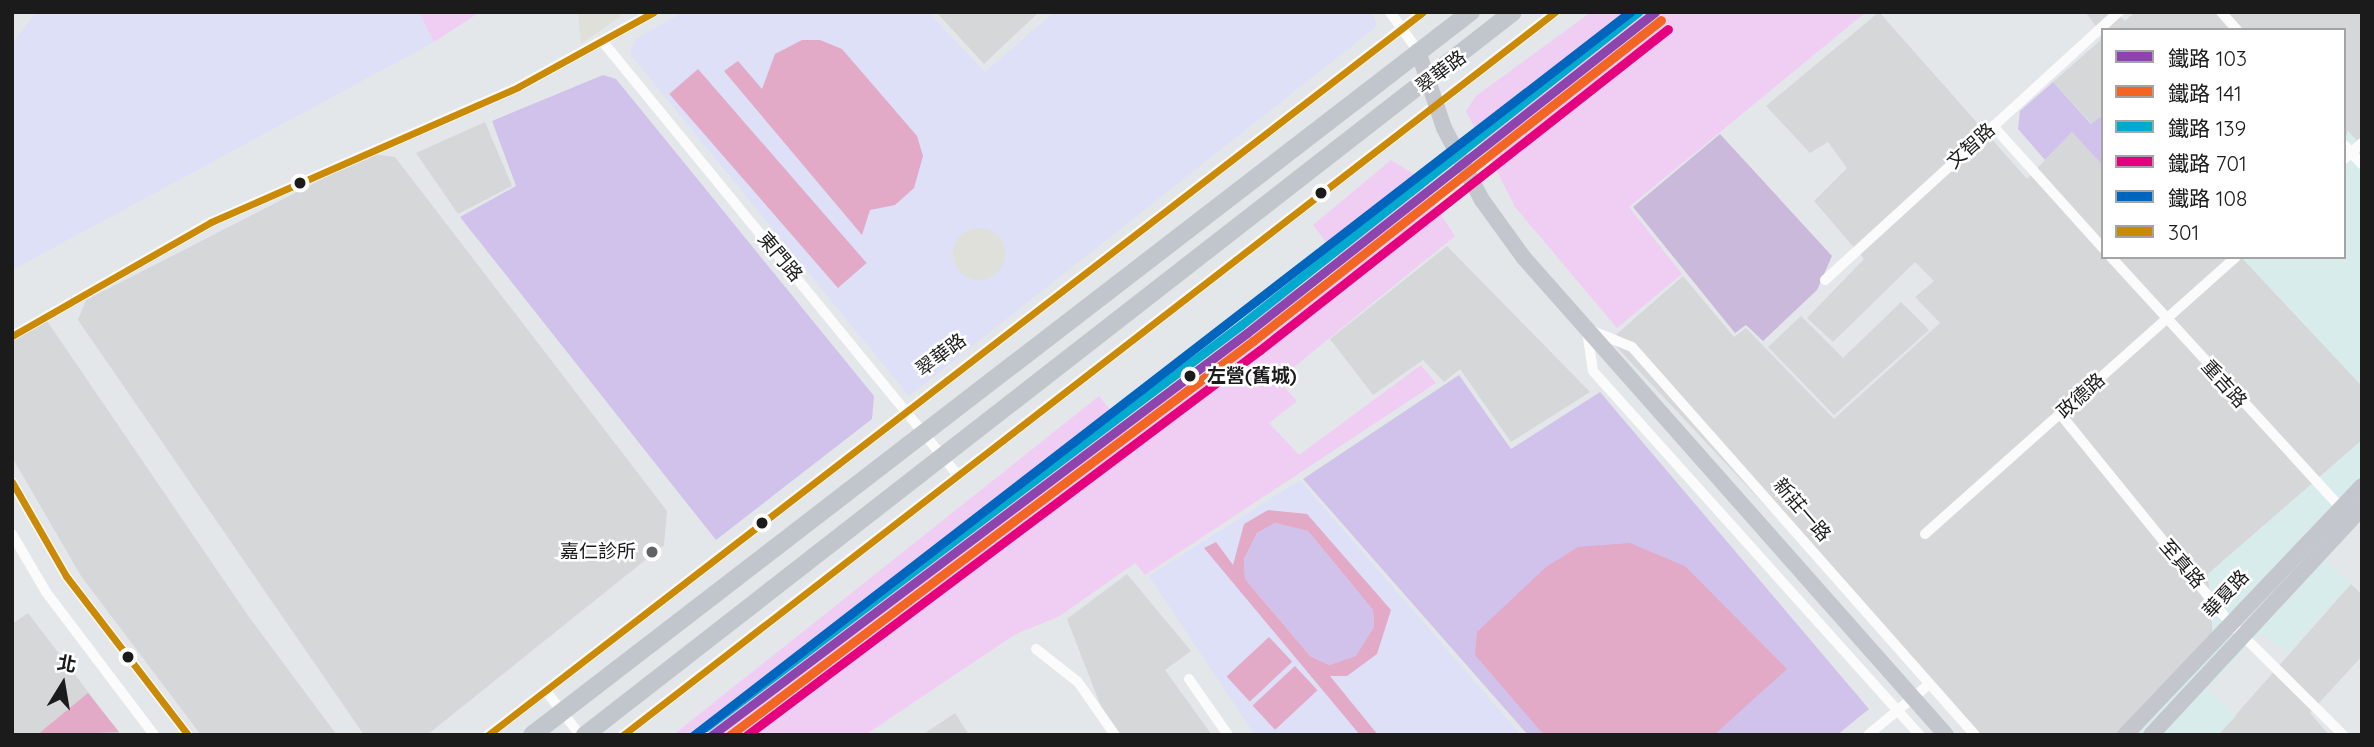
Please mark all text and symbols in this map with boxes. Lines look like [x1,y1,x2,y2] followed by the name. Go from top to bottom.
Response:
[2101,28,2346,259] legend
[2168,45,2247,71] text: 鐵路 103
[1411,46,1471,98] street label: 翠華路
[2168,80,2242,106] text: 鐵路 141
[2168,115,2246,141] text: 鐵路 139
[1942,118,2000,174] street label: 文智路
[2168,150,2247,176] text: 鐵路 701
[293,176,307,190] unlabelled marker
[2168,185,2247,211] text: 鐵路 108
[1314,186,1328,200] unlabelled marker
[2168,219,2199,245] text: 301
[753,228,807,286] street label: 東門路
[911,329,971,381] street label: 翠華路
[2196,355,2252,413] street label: 重吉路
[1179,365,1201,387] marker: 左營(舊城)
[1207,365,1297,387] place label: 左營(舊城)
[2052,368,2110,424] street label: 政德路
[1768,474,1836,546] street label: 新莊一路
[755,516,769,530] unlabelled marker
[2155,535,2209,593] street label: 至真路
[560,541,636,563] place label: 嘉仁診所
[642,542,662,562] marker: 嘉仁診所
[2198,565,2254,623] street label: 華夏路
[28,649,98,719] north arrow
[55,650,79,677] text: 北
[121,650,135,664] unlabelled marker

